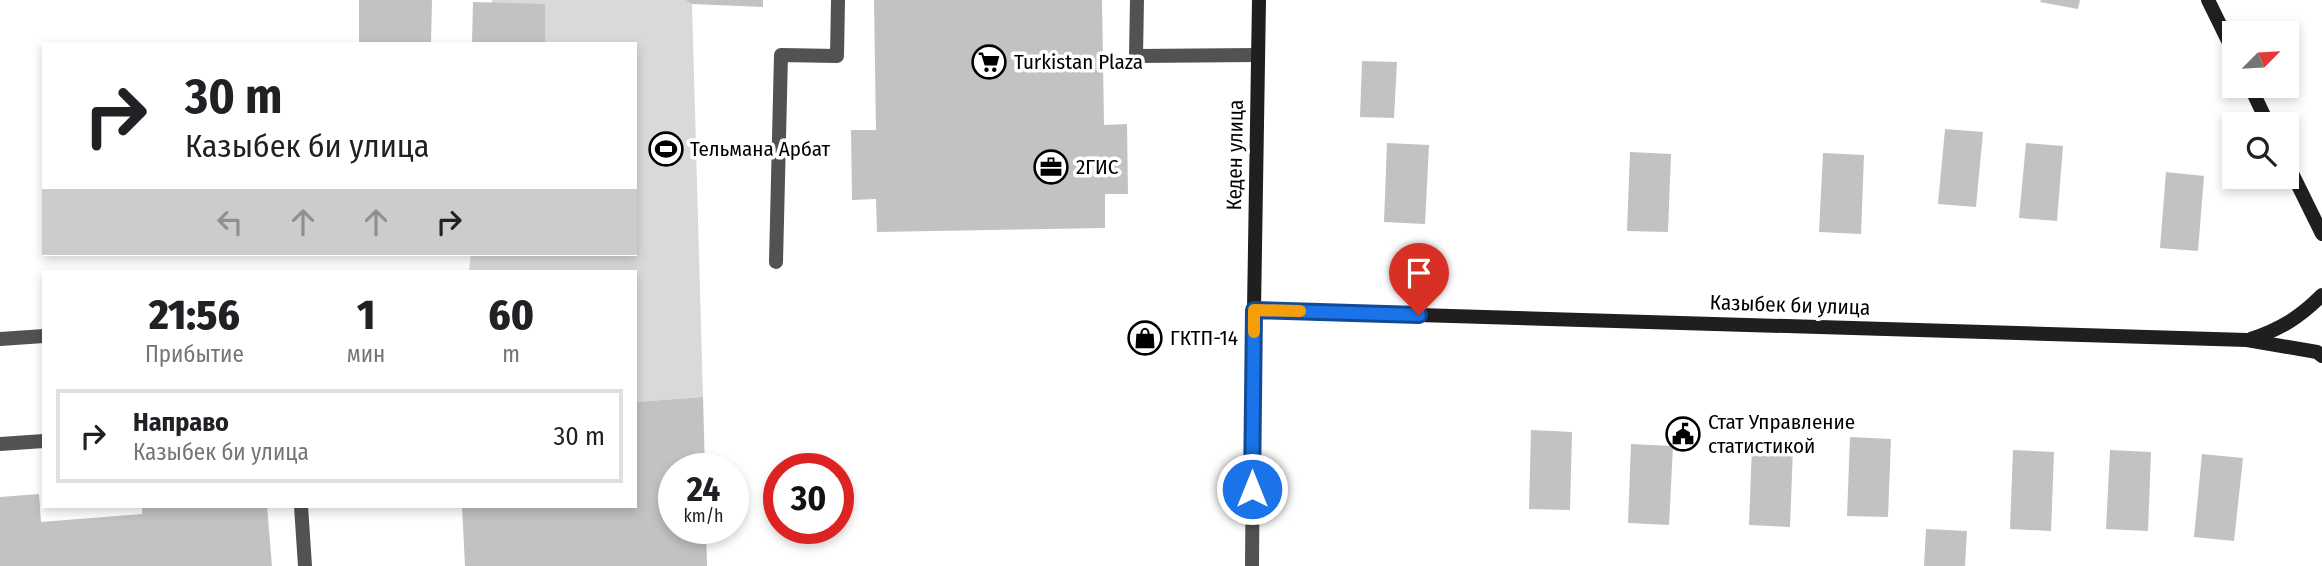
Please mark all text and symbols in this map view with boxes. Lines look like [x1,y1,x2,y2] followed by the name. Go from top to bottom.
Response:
[2222,21,2300,98] north arrow
[2222,21,2299,189] map controls
[970,43,1008,81] supermarket icon: Turkistan Plaza
[1014,49,1143,75] place label: Turkistan Plaza
[185,67,283,126] text: 30 m
[70,70,161,161] icon: right
[1221,99,1249,211] street label: Кеден улица
[2222,112,2299,189] button: search
[185,127,429,165] text: Казыбек би улица
[647,130,685,168] sports icon: Тельмана Арбат
[690,136,831,162] place label: Тельмана Арбат
[1032,148,1070,186] office icon: 2ГИС
[1076,154,1119,180] place label: 2ГИС
[211,203,249,241] icon: left
[284,203,322,241] icon: ahead
[357,203,395,241] icon: ahead
[430,203,468,241] icon: right
[1389,243,1449,315] pin
[1400,254,1438,292] icon: arrive
[1709,289,1871,321] street label: Казыбек би улица
[149,290,240,340] text: 21:56
[357,290,375,340] text: 1
[488,290,534,340] text: 60
[1126,319,1164,357] shop icon: ГКТП-14
[1170,325,1238,351] place label: ГКТП-14
[145,340,244,368] text: Прибытие
[347,340,385,368] text: мин
[502,340,520,368] text: m
[133,407,229,438] text: Направо
[1708,409,1855,459] place label: Стат Управление статистикой
[1664,415,1702,453] public building icon: Стат Управление статистикой
[74,417,112,455] icon: right
[554,421,605,452] text: 30 m
[133,438,309,466] text: Казыбек би улица
[1215,452,1289,526] position arrow
[763,453,854,544] speed limit sign: 30
[687,468,720,510] text: 24
[683,505,724,527] text: km/h

